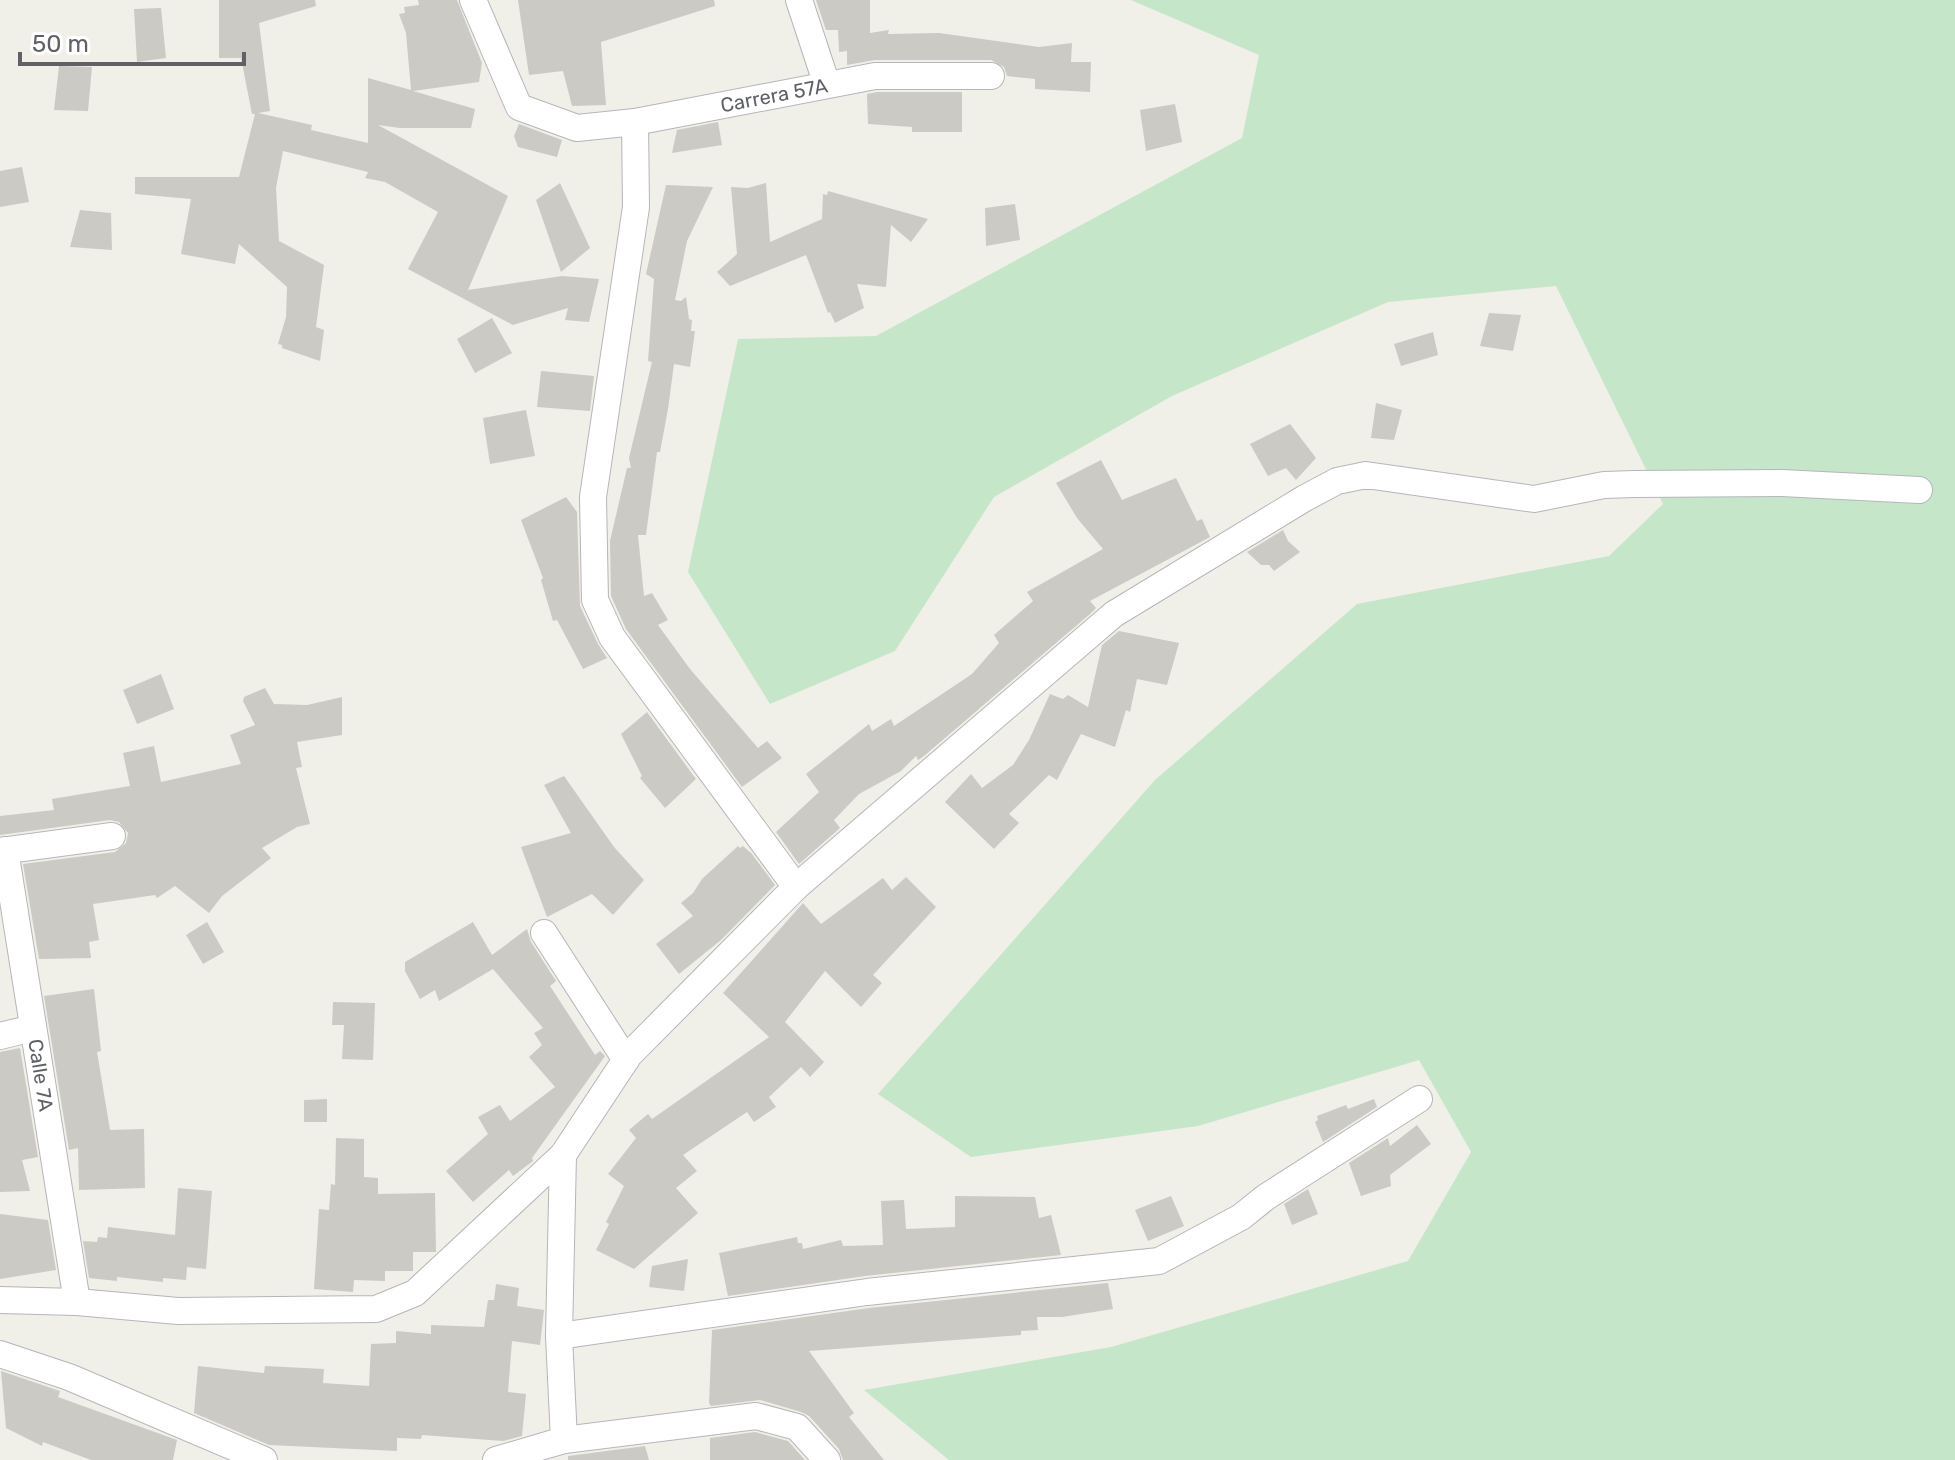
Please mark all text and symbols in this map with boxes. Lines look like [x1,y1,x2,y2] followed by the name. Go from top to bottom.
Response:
[20,16,244,66] scale bar
[32,30,89,58] text: 50 m
[718,73,830,117] street label: Carrera 57A
[23,1037,58,1113] street label: Calle 7A

